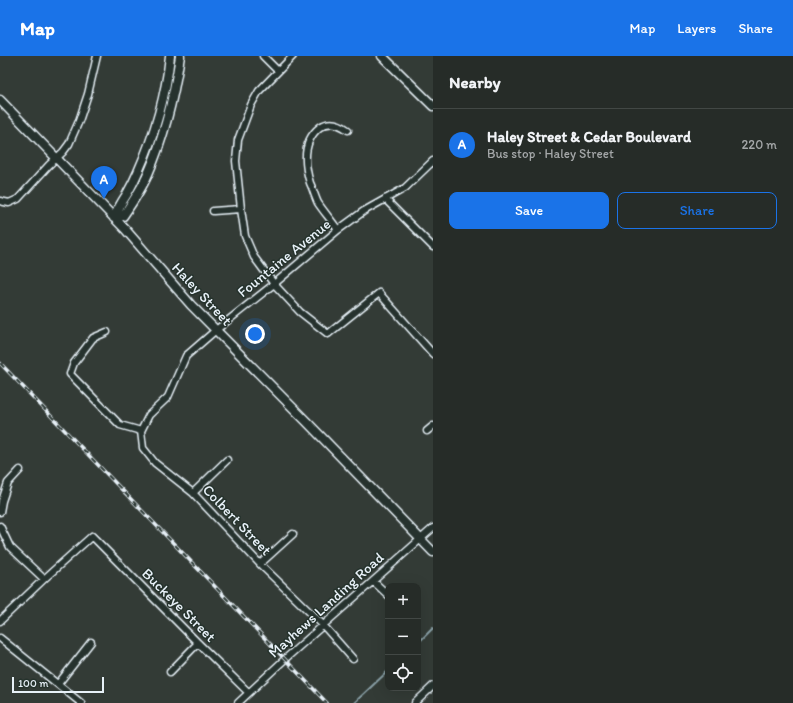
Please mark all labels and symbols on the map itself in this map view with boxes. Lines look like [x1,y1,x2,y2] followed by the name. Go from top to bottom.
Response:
[91,166,117,199] pin: A
[234,215,334,301] street label: Fountaine Avenue
[168,259,236,330] street label: Haley Street
[245,324,265,344] your location
[199,481,275,559] street label: Colbert Street
[265,548,387,662] street label: Mayhews Landing Road
[138,564,220,646] street label: Buckeye Street
[12,675,104,694] scale bar

